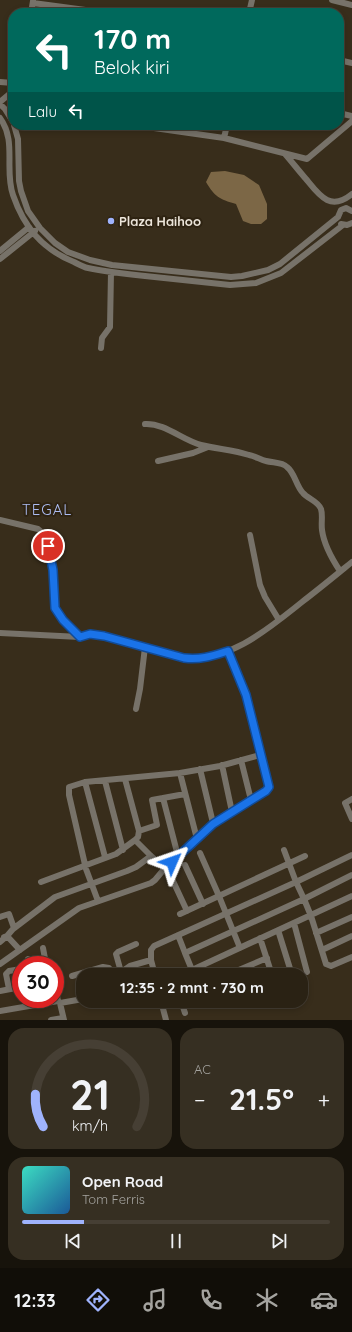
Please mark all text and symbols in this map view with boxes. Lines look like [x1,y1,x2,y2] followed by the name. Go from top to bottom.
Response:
[94,21,171,56] text: 170 m
[28,24,80,76] icon: left
[94,56,170,79] text: Belok kiri
[65,100,87,122] icon: left
[28,102,57,121] text: Lalu
[119,213,201,229] place label: Plaza Haihoo
[106,216,116,226] marker: Plaza Haihoo
[22,500,72,519] district label: TEGAL
[31,529,65,563] pin
[37,535,59,557] icon: arrive
[151,841,193,883] position arrow
[12,956,64,1008] speed limit sign: 30
[120,978,264,997] text: 12:35 · 2 mnt · 730 m
[194,1061,211,1077] text: AC
[70,1067,110,1119] text: 21
[229,1080,294,1118] text: 21.5°
[194,1086,205,1114] text: −
[318,1086,330,1114] text: +
[72,1116,108,1134] text: km/h
[82,1172,163,1191] text: Open Road
[82,1191,145,1207] text: Tom Ferris
[62,1230,84,1252] icon: previous
[165,1230,187,1252] icon: pause
[268,1230,290,1252] icon: next
[84,1286,112,1314] icon: directions
[141,1286,169,1314] icon: music
[197,1286,225,1314] icon: phone
[253,1286,281,1314] icon: climate
[310,1286,338,1314] icon: car
[14,1289,56,1312] text: 12:33

